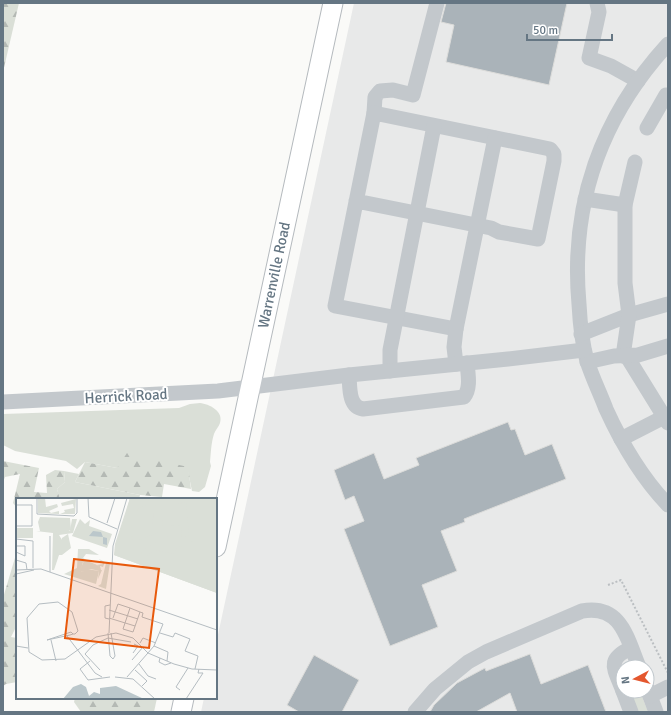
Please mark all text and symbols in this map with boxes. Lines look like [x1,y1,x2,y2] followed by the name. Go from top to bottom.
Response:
[527,16,612,42] scale bar
[533,23,558,38] text: 50 m
[254,220,294,330] street label: Warrenville Road
[84,385,168,407] street label: Herrick Road
[16,498,217,699] inset map
[615,659,655,699] north arrow
[619,676,632,685] text: N

